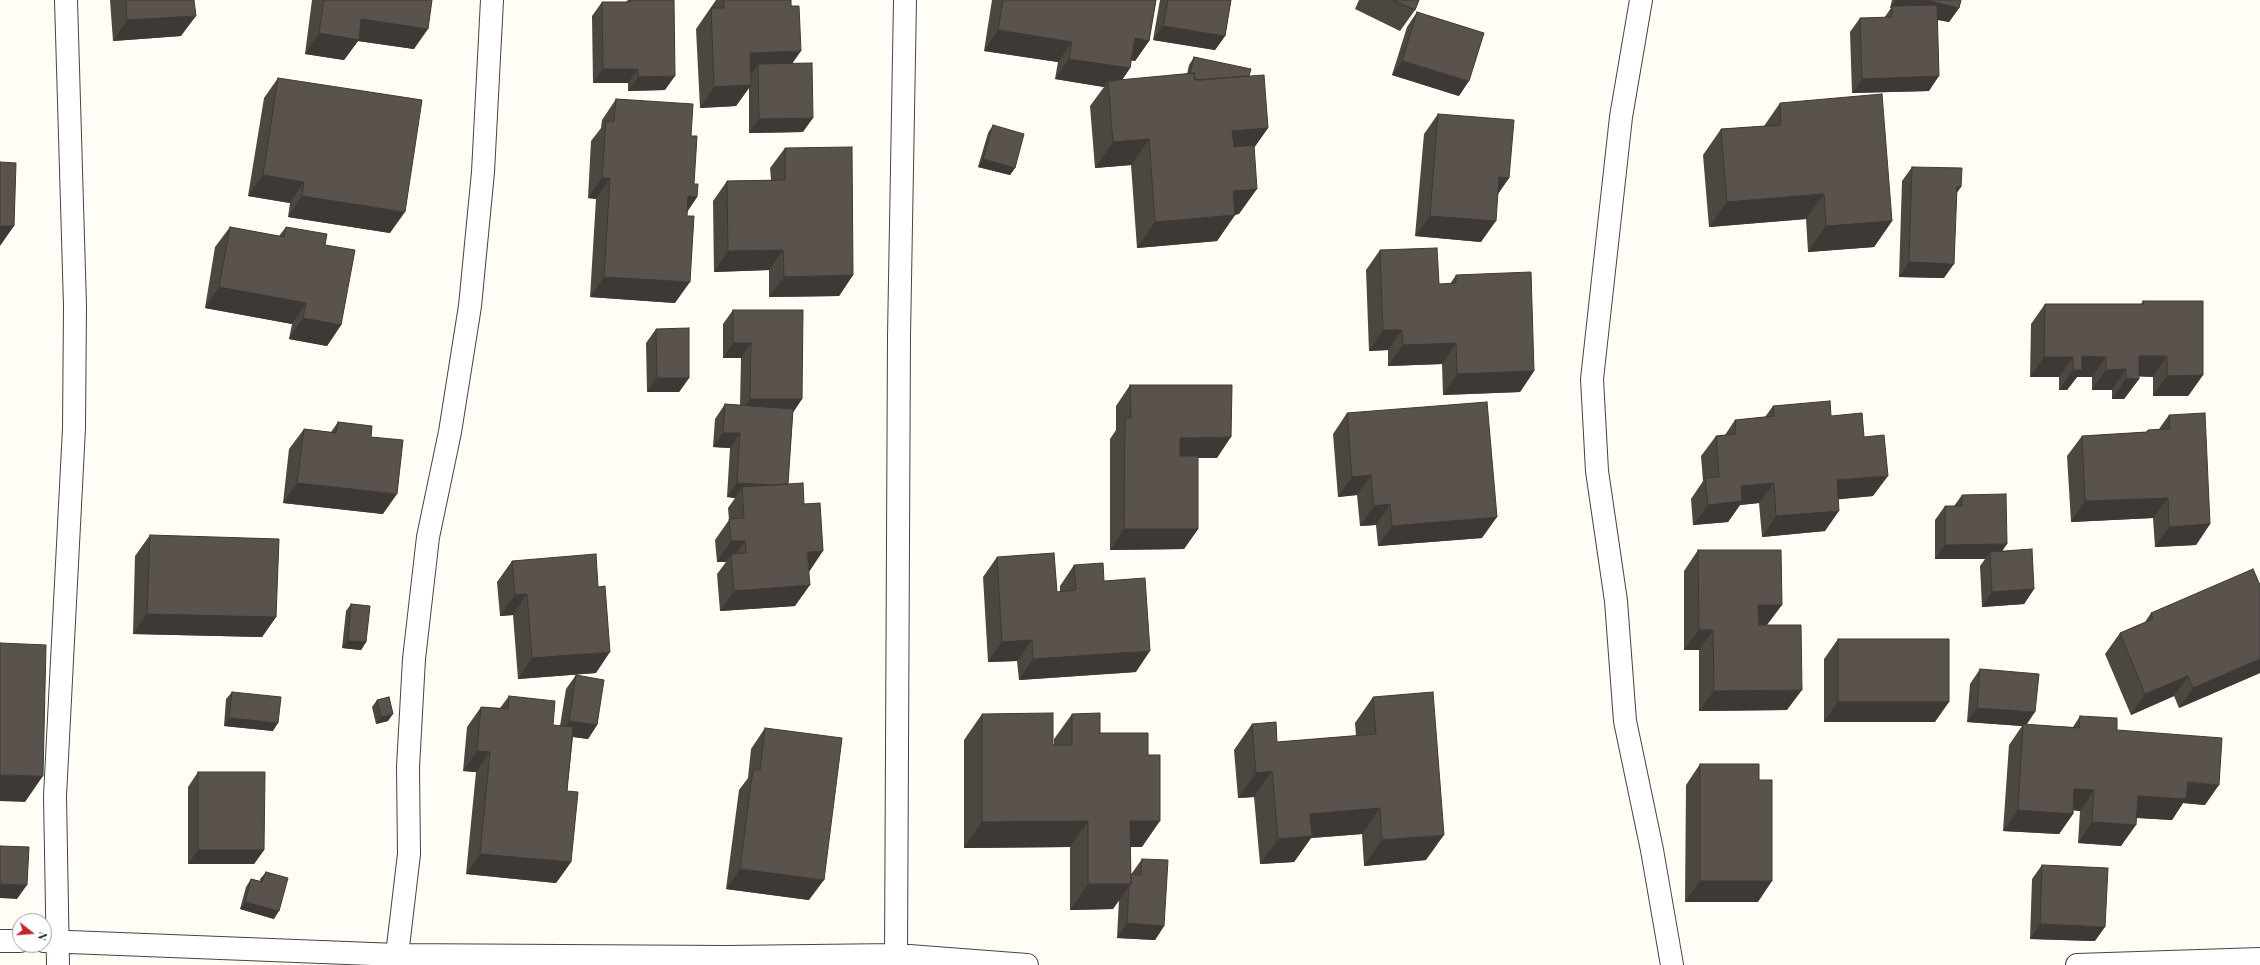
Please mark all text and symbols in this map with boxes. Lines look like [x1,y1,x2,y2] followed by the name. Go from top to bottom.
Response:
[12,913,52,953] north arrow
[35,930,51,942] text: N

